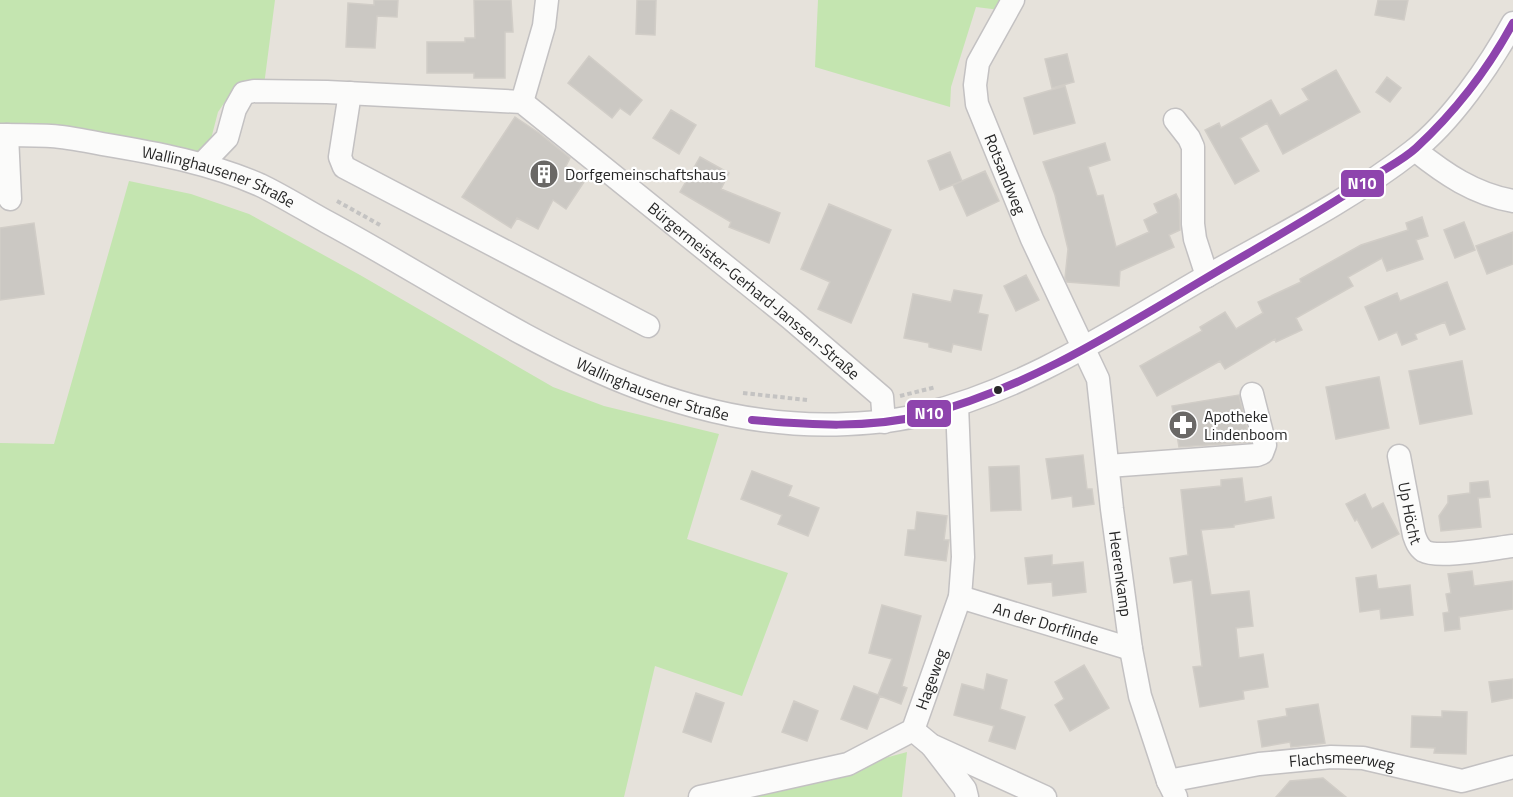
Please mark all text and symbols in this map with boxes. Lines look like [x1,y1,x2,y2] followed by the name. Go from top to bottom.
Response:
[978,130,1033,218] street label: Rotsandweg
[140,139,300,213] street label: Wallinghausener Straße
[528,158,560,190] building icon: Dorfgemeinschaftshaus
[565,162,726,186] place label: Dorfgemeinschaftshaus
[1340,169,1385,198] line badge: N10
[1347,171,1377,195] text: N10
[643,196,865,385] street label: Bürgermeister-Gerhard-Janssen-Straße
[572,351,731,426] street label: Wallinghausener Straße
[992,384,1004,396] unlabelled marker
[906,399,952,428] line badge: N10
[914,401,944,425] text: N10
[1204,404,1288,446] place label: Apotheke Lindenboom
[1167,409,1199,441] pharmacy icon: Apotheke Lindenboom
[1392,480,1428,548] street label: Up Höcht
[1103,529,1138,618] street label: Heerenkamp
[990,596,1102,651] street label: An der Dorflinde
[909,645,953,713] street label: Hageweg
[1288,745,1397,777] street label: Flachsmeerweg

